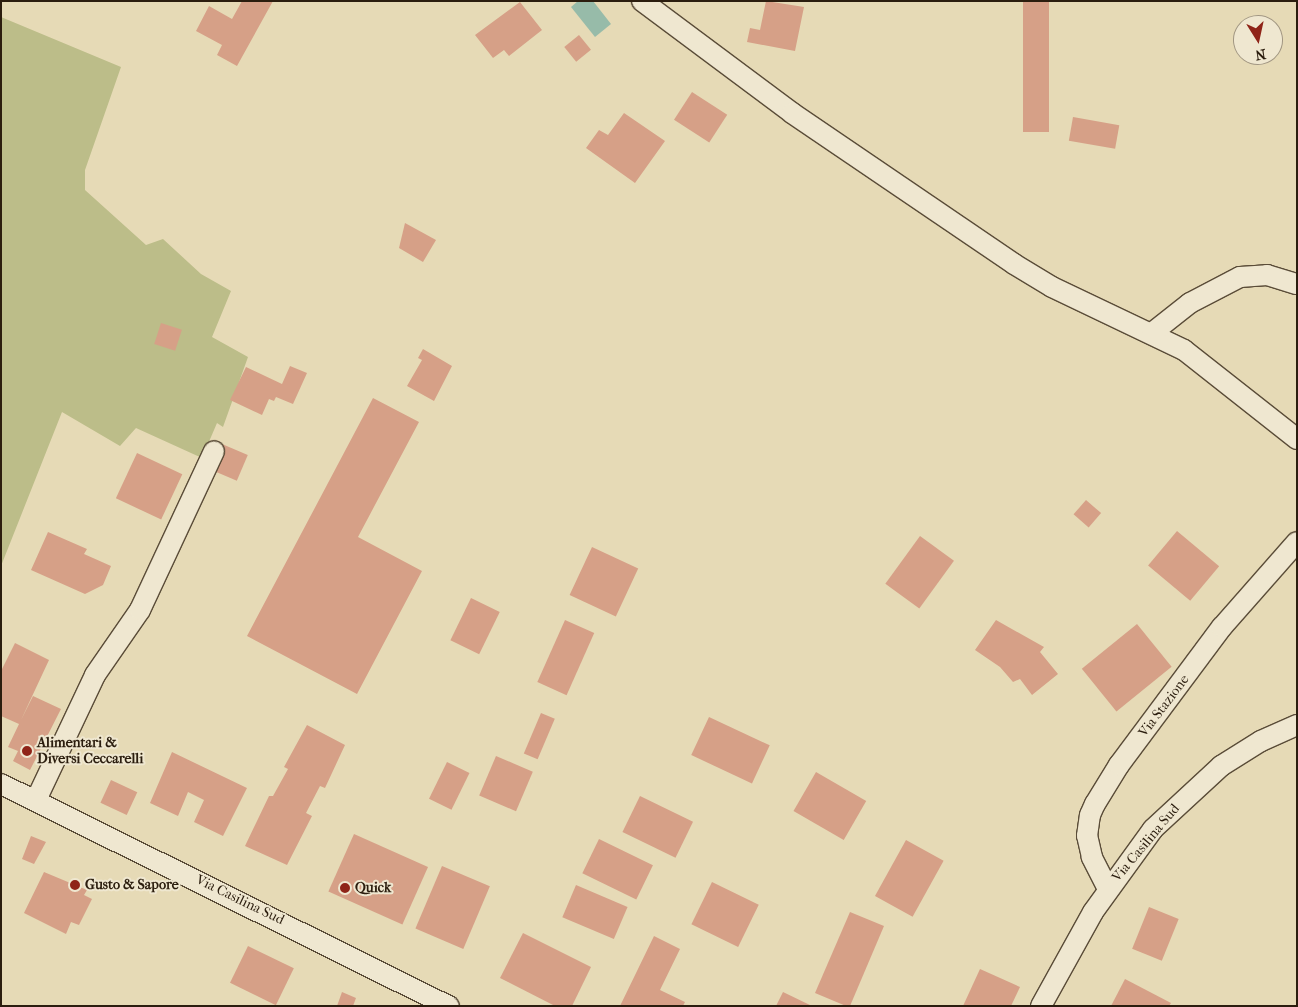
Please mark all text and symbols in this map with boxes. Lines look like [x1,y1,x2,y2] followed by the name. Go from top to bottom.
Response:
[1233,15,1283,65] north arrow
[1254,45,1267,64] text: N
[1135,672,1193,740] street label: Via Stazione
[37,735,143,768] place label: Alimentari & Diversi Ceccarelli
[21,745,33,757] marker: Alimentari & Diversi Ceccarelli
[1109,801,1183,885] street label: Via Casilina Sud
[193,871,287,929] street label: Via Casilina Sud
[85,877,179,893] place label: Gusto & Sapore
[69,879,81,891] marker: Gusto & Sapore
[355,880,391,896] place label: Quick
[339,882,351,894] marker: Quick

